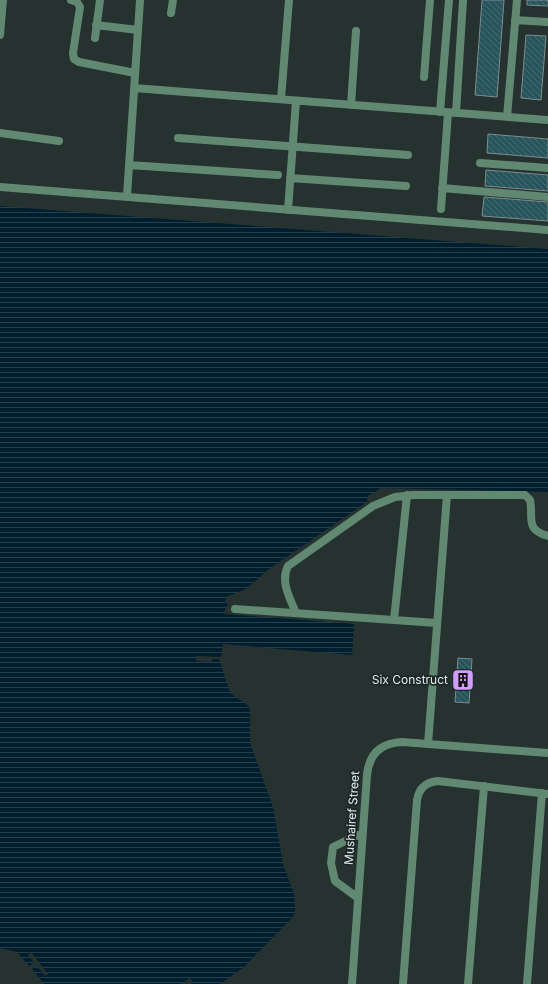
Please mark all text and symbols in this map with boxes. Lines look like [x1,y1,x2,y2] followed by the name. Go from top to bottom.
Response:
[450,667,476,693] building icon: Six Construct
[372,672,448,687] place label: Six Construct
[341,770,362,865] street label: Mushairef Street

